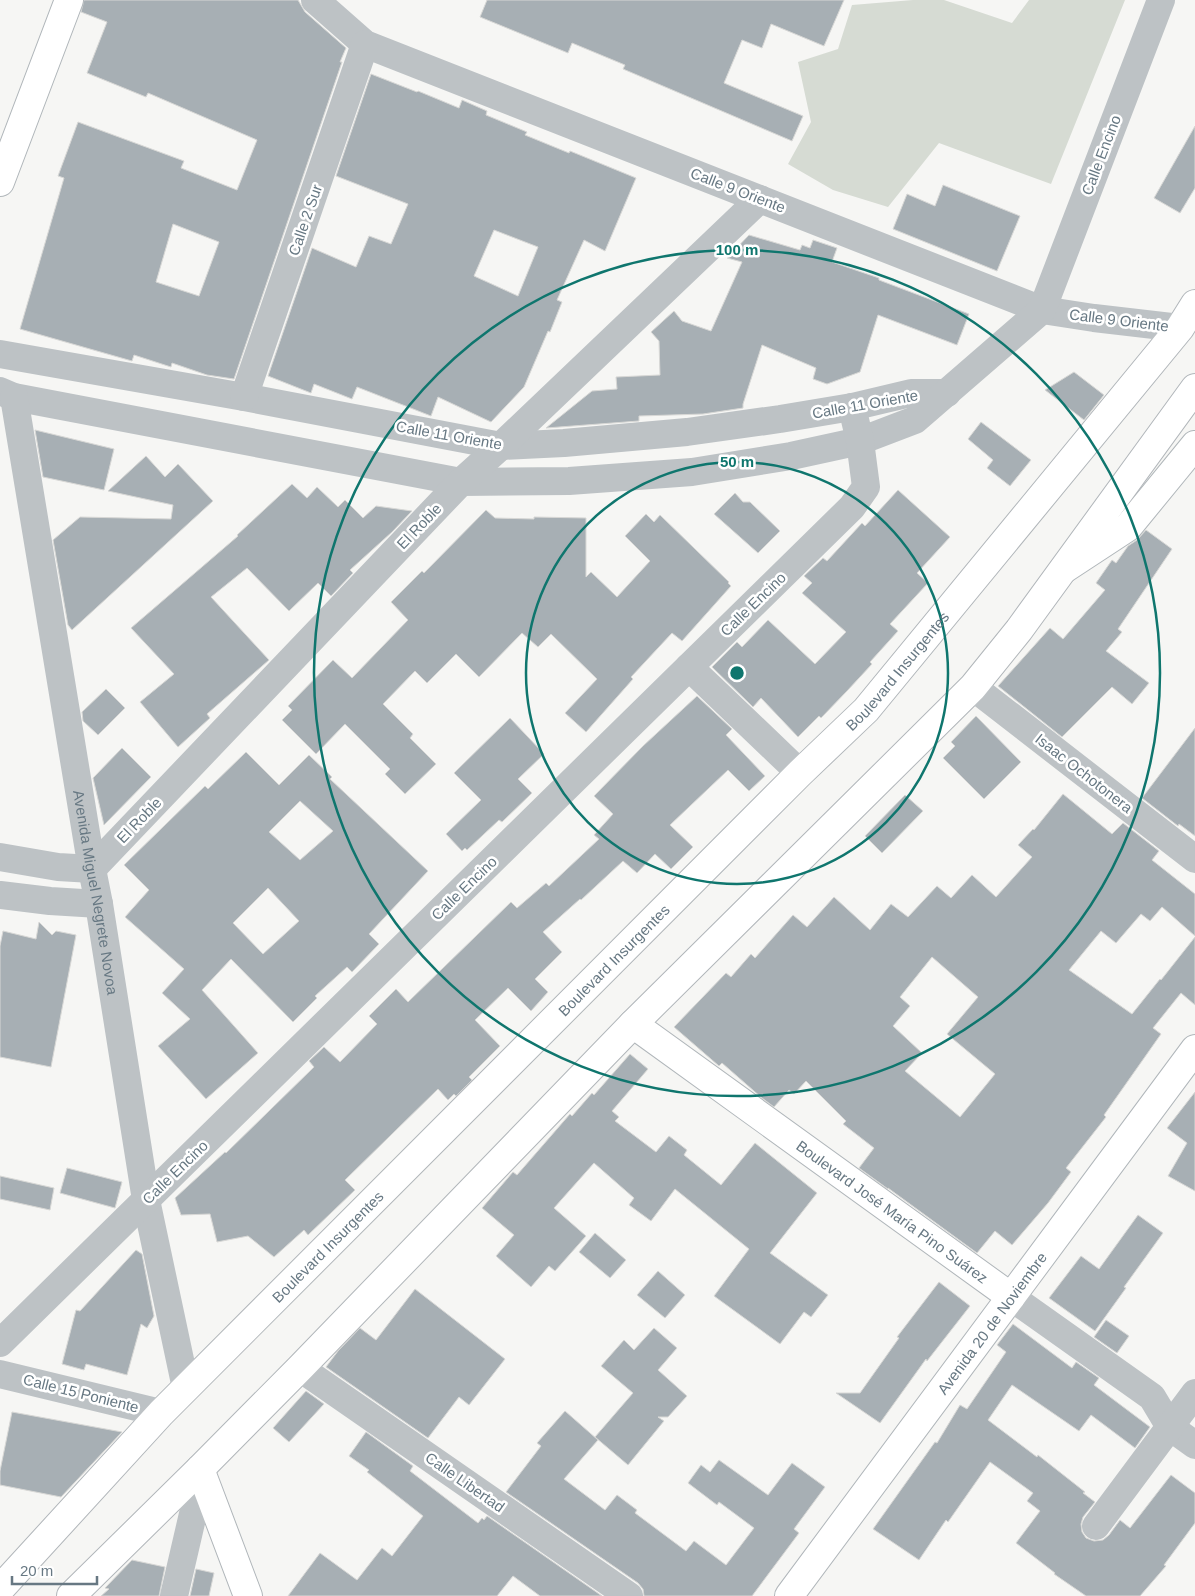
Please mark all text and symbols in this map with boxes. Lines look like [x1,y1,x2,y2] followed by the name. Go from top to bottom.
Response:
[1078,113,1124,197] street label: Calle Encino
[688,164,788,216] street label: Calle 9 Oriente
[285,182,325,258] street label: Calle 2 Sur
[716,241,758,258] text: 100 m
[1068,305,1170,335] street label: Calle 9 Oriente
[811,386,919,422] street label: Calle 11 Oriente
[395,417,503,453] street label: Calle 11 Oriente
[720,453,754,470] text: 50 m
[393,500,445,552] street label: El Roble
[717,569,789,639] street label: Calle Encino
[842,608,952,734] street label: Boulevard Insurgentes
[728,664,746,682] centre of rings
[1032,730,1136,817] street label: Isaac Ochotonera
[71,789,122,996] street label: Avenida Miguel Negrete Novoa
[113,794,165,846] street label: El Roble
[428,853,500,923] street label: Calle Encino
[554,901,673,1019] street label: Boulevard Insurgentes
[139,1137,211,1207] street label: Calle Encino
[793,1137,991,1286] street label: Boulevard José María Pino Suárez
[268,1187,386,1306] street label: Boulevard Insurgentes
[933,1249,1050,1397] street label: Avenida 20 de Noviembre
[21,1370,141,1416] street label: Calle 15 Poniente
[422,1448,508,1516] street label: Calle Libertad
[12,1554,98,1586] scale bar
[20,1562,53,1579] text: 20 m

